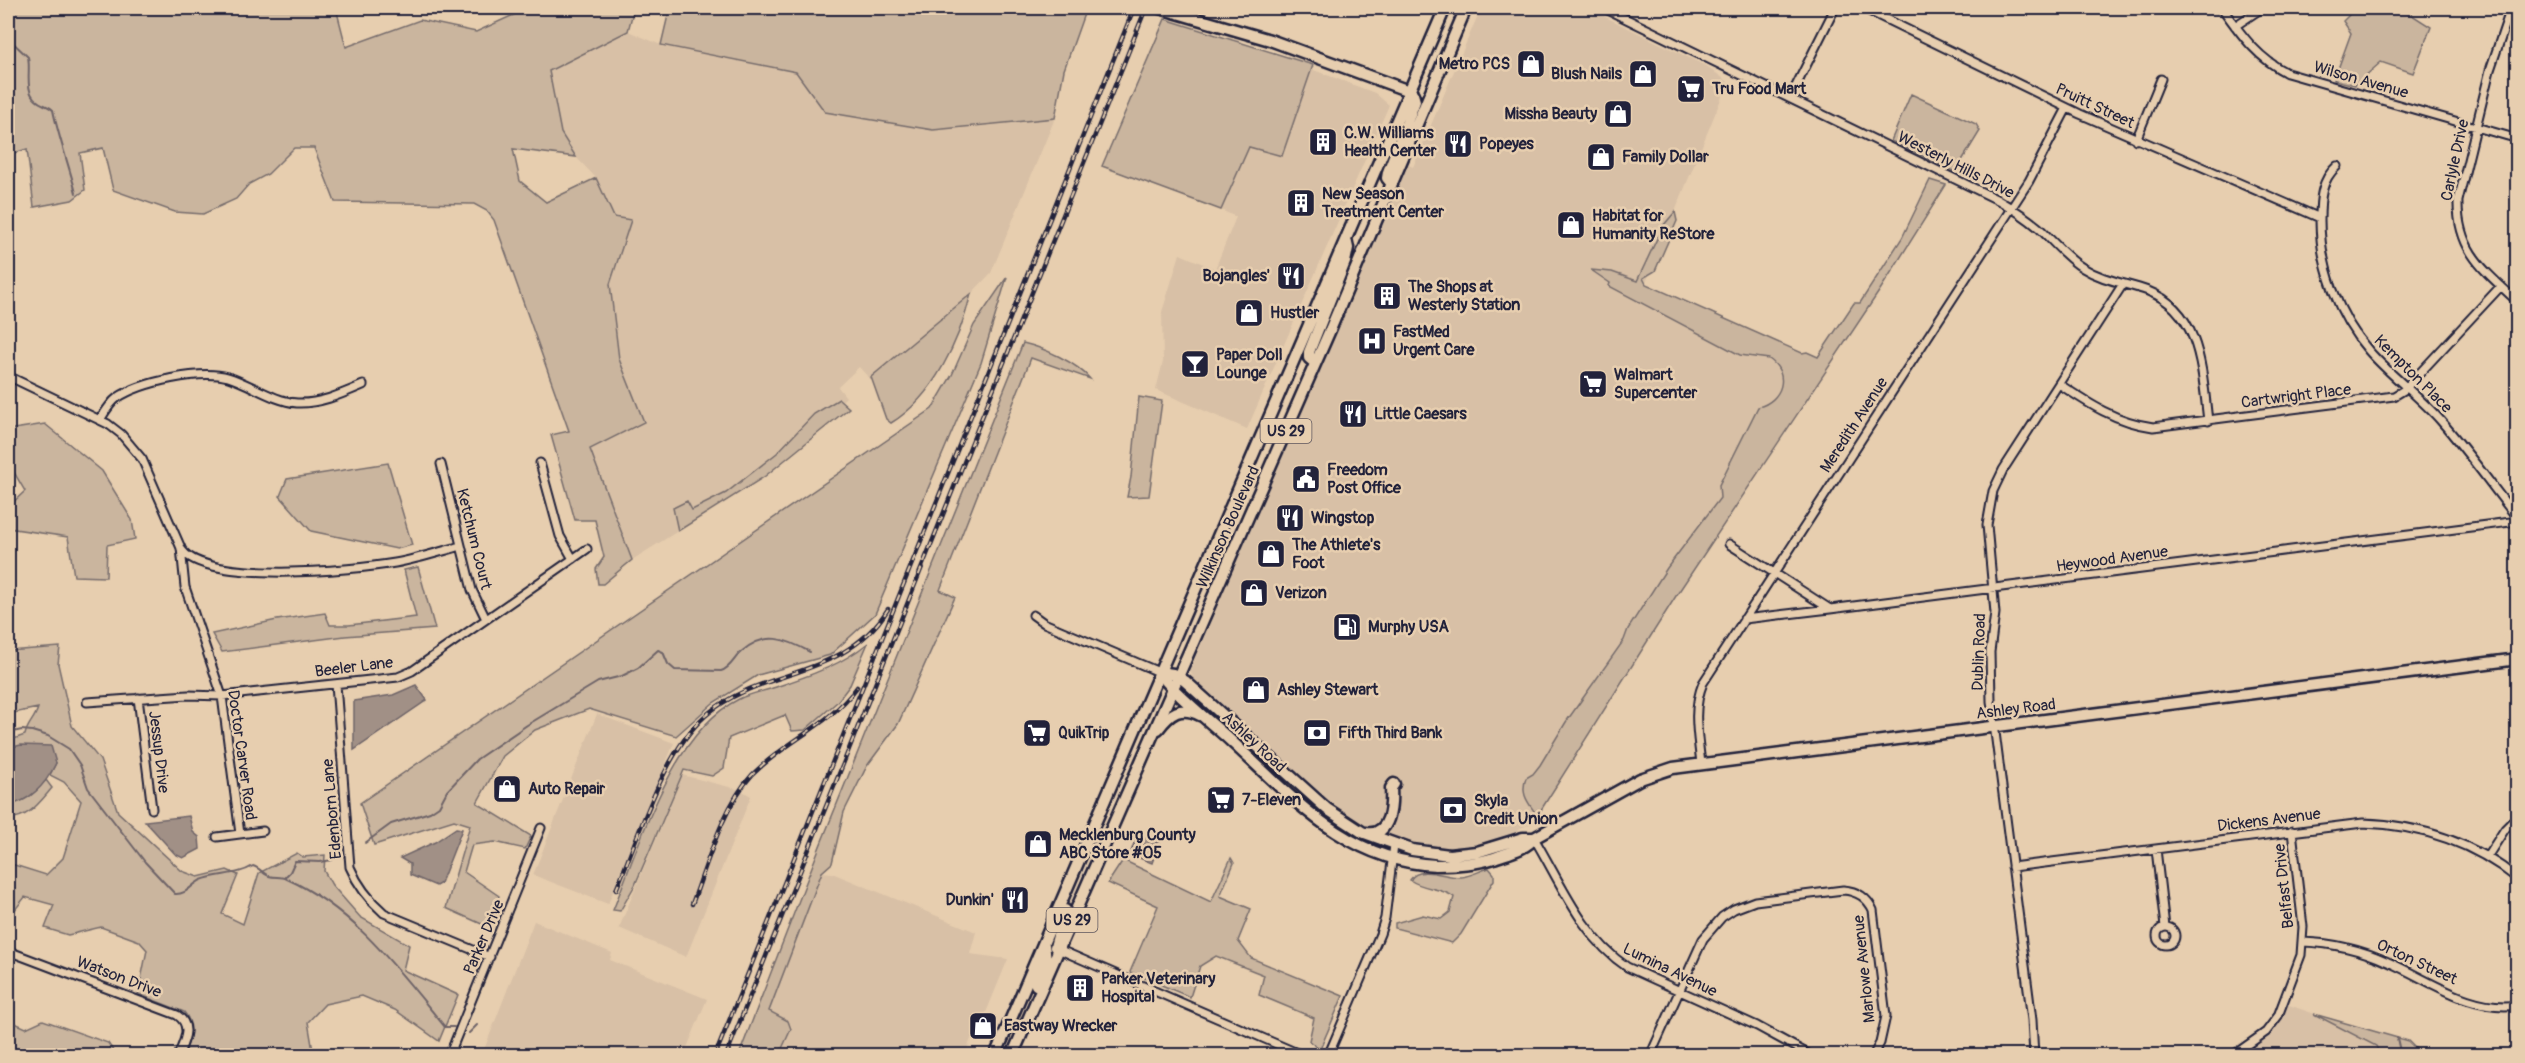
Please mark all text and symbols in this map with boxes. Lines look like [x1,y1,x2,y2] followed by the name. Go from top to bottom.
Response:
[1515,48,1547,80] shop icon: Metro PCS
[1439,54,1510,74] place label: Metro PCS
[2311,57,2411,103] street label: Wilson Avenue
[1627,58,1659,90] shop icon: Blush Nails
[1551,64,1623,84] place label: Blush Nails
[1675,73,1707,105] supermarket icon: Tru Food Mart
[1711,79,1807,99] place label: Tru Food Mart
[2052,79,2138,133] street label: Pruitt Street
[1602,98,1634,130] shop icon: Missha Beauty
[1505,104,1597,124] place label: Missha Beauty
[2437,117,2473,203] street label: Carlyle Drive
[1344,123,1437,161] place label: C.W. Williams Health Center
[1307,126,1339,158] building icon: C.W. Williams Health Center
[1894,127,2018,203] street label: Westerly Hills Drive
[1442,128,1474,160] restaurant icon: Popeyes
[1479,134,1535,154] place label: Popeyes
[1585,141,1617,173] shop icon: Family Dollar
[1622,147,1709,167] place label: Family Dollar
[1321,184,1444,222] place label: New Season Treatment Center
[1285,187,1317,219] building icon: New Season Treatment Center
[1592,206,1715,244] place label: Habitat for Humanity ReStore
[1555,209,1587,241] shop icon: Habitat for Humanity ReStore
[1275,260,1307,292] restaurant icon: Bojangles'
[1203,266,1270,286] place label: Bojangles'
[1407,277,1520,315] place label: The Shops at Westerly Station
[1371,280,1403,312] building icon: The Shops at Westerly Station
[1233,297,1265,329] shop icon: Hustler
[1270,303,1319,323] place label: Hustler
[1393,322,1475,360] place label: FastMed Urgent Care
[1356,325,1388,357] hospital icon: FastMed Urgent Care
[2370,331,2456,417] street label: Kempton Place
[1216,345,1283,383] place label: Paper Doll Lounge
[1179,348,1211,380] bar icon: Paper Doll Lounge
[1614,365,1697,403] place label: Walmart Supercenter
[1577,368,1609,400] supermarket icon: Walmart Supercenter
[1816,373,1892,477] street label: Meredith Avenue
[2240,379,2352,413] street label: Cartwright Place
[1337,398,1369,430] restaurant icon: Little Caesars
[1374,404,1467,424] place label: Little Caesars
[1260,419,1312,443] road number: US 29
[1327,460,1402,498] place label: Freedom Post Office
[1192,463,1264,591] street label: Wilkinson Boulevard
[1290,463,1322,495] public building icon: Freedom Post Office
[452,486,496,592] street label: Ketchum Court
[1274,502,1306,534] restaurant icon: Wingstop
[1311,508,1375,528] place label: Wingstop
[1291,535,1381,573] place label: The Athlete's Foot
[1255,538,1287,570] shop icon: The Athlete's Foot
[2055,541,2169,577] street label: Heywood Avenue
[1238,577,1270,609] shop icon: Verizon
[1275,583,1327,603] place label: Verizon
[1331,611,1363,643] fuel station icon: Murphy USA
[1968,613,1990,691] street label: Dublin Road
[1368,617,1450,637] place label: Murphy USA
[314,652,394,682] street label: Beeler Lane
[1240,674,1272,706] shop icon: Ashley Stewart
[1277,680,1379,700] place label: Ashley Stewart
[223,689,261,821] street label: Doctor Carver Road
[1975,694,2057,724] street label: Ashley Road
[1218,707,1290,777] street label: Ashley Road
[144,710,174,794] street label: Jessup Drive
[1021,717,1053,749] supermarket icon: QuikTrip
[1301,717,1333,749] bank icon: Fifth Third Bank
[1058,723,1110,743] place label: QuikTrip
[1338,723,1443,743] place label: Fifth Third Bank
[318,758,346,860] street label: Edenborn Lane
[491,773,523,805] shop icon: Auto Repair
[528,779,605,799] place label: Auto Repair
[1205,784,1237,816] supermarket icon: 7-Eleven
[1242,790,1301,810] place label: 7-Eleven
[1474,791,1558,829] place label: Skyla Credit Union
[1437,794,1469,826] bank icon: Skyla Credit Union
[2216,804,2322,836] street label: Dickens Avenue
[1059,825,1196,863] place label: Mecklenburg County ABC Store #05
[1022,828,1054,860] shop icon: Mecklenburg County ABC Store #05
[2270,842,2298,929] street label: Belfast Drive
[999,884,1031,916] restaurant icon: Dunkin'
[946,890,994,910] place label: Dunkin'
[459,897,509,977] street label: Parker Drive
[1046,908,1098,932] road number: US 29
[1848,914,1880,1024] street label: Marlowe Avenue
[2373,935,2461,990] street label: Orton Street
[1619,939,1721,1002] street label: Lumina Avenue
[74,952,164,1002] street label: Watson Drive
[1101,969,1216,1007] place label: Parker Veterinary Hospital
[1064,972,1096,1004] building icon: Parker Veterinary Hospital
[967,1010,999,1042] shop icon: Eastway Wrecker
[1004,1016,1118,1036] place label: Eastway Wrecker

